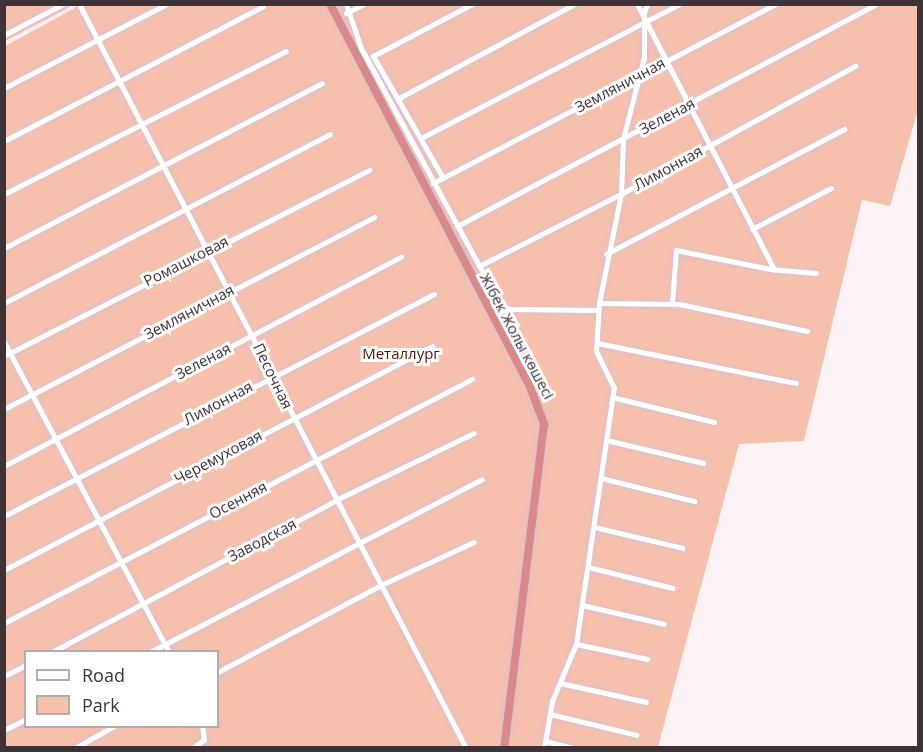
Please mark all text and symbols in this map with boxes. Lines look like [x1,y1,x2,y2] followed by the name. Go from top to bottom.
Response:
[572,54,668,116] street label: Земляничная
[636,94,698,138] street label: Зеленая
[631,142,705,194] street label: Лимонная
[141,232,231,290] street label: Ромашковая
[476,270,558,402] street label: Жібек Жолы көшесі
[141,281,237,343] street label: Земляничная
[172,339,234,383] street label: Зеленая
[249,340,297,412] street label: Песочная
[362,345,440,363] park label: Металлург
[180,377,256,429] street label: Лимонная
[171,426,265,488] street label: Черемуховая
[206,477,270,523] street label: Осенняя
[225,514,299,566] street label: Заводская
[24,650,219,728] legend
[82,663,125,687] text: Road
[82,693,120,717] text: Park

